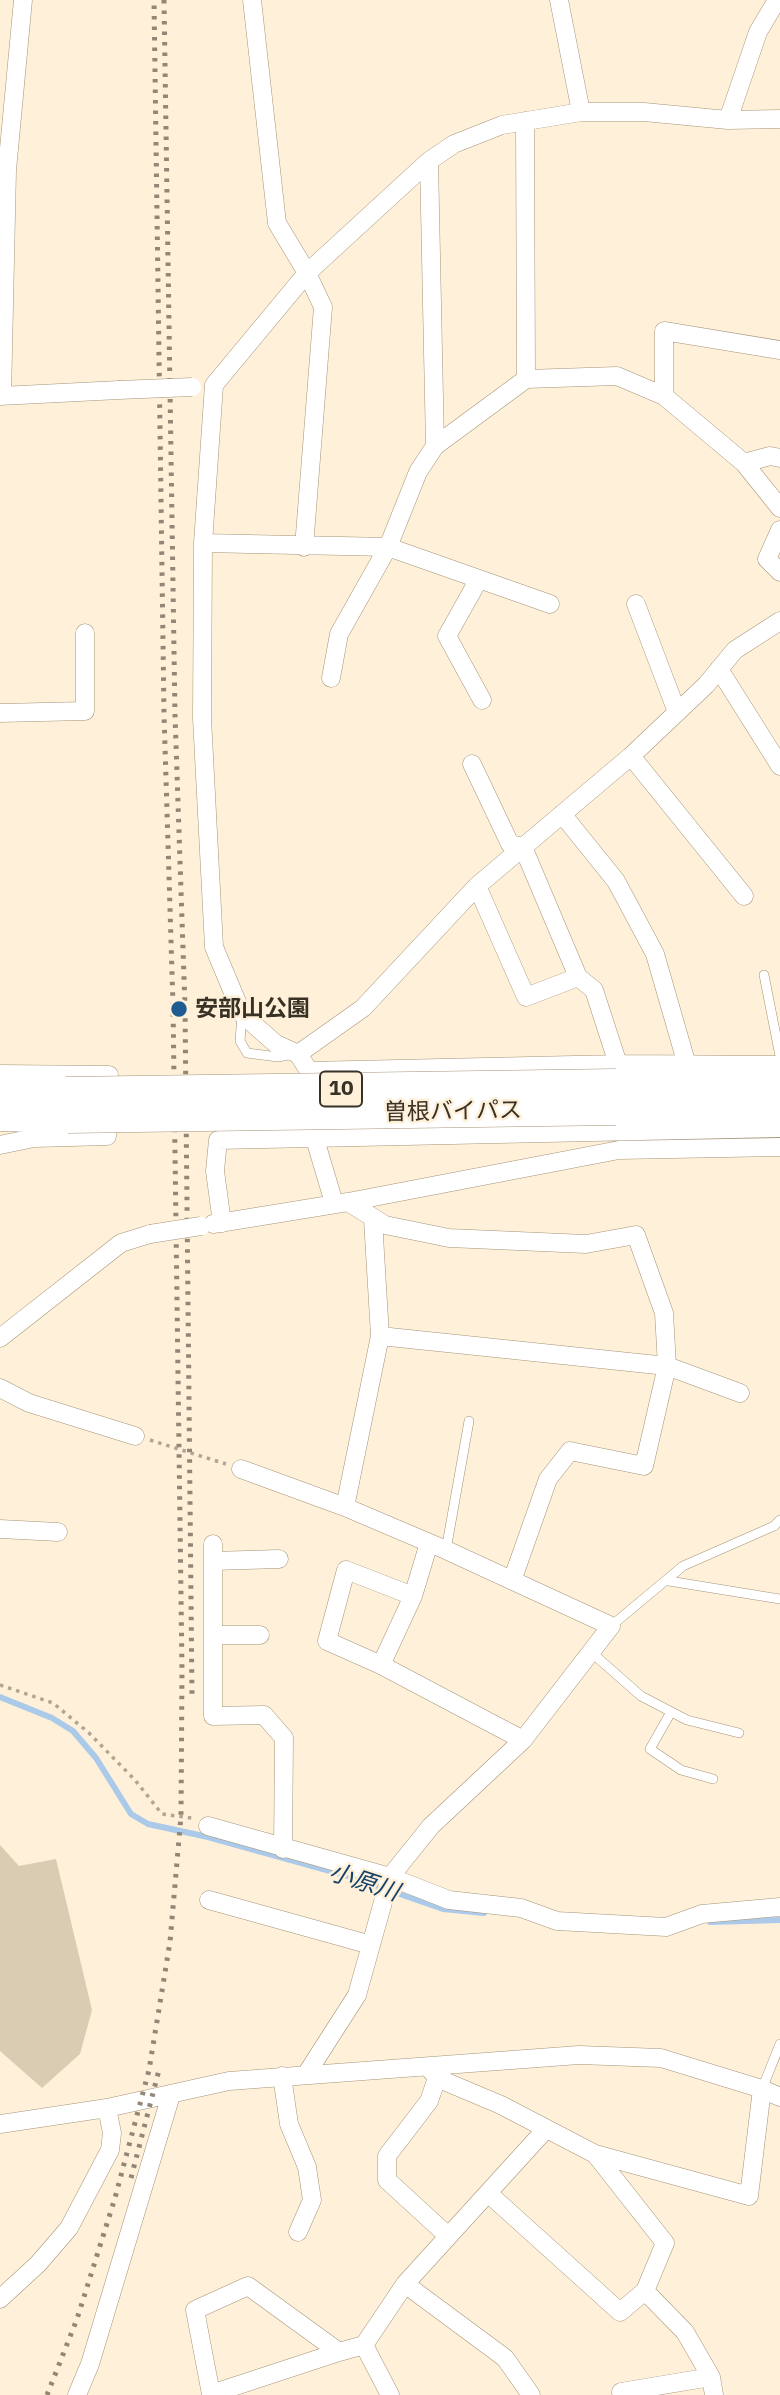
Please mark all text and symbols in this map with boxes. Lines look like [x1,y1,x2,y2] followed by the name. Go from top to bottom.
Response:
[195,995,310,1023] place label: 安部山公園
[169,999,189,1019] marker: 安部山公園
[320,1072,362,1106] road number: 10
[384,1097,522,1127] street label: 曽根バイパス
[325,1858,403,1908] water label: 小原川

